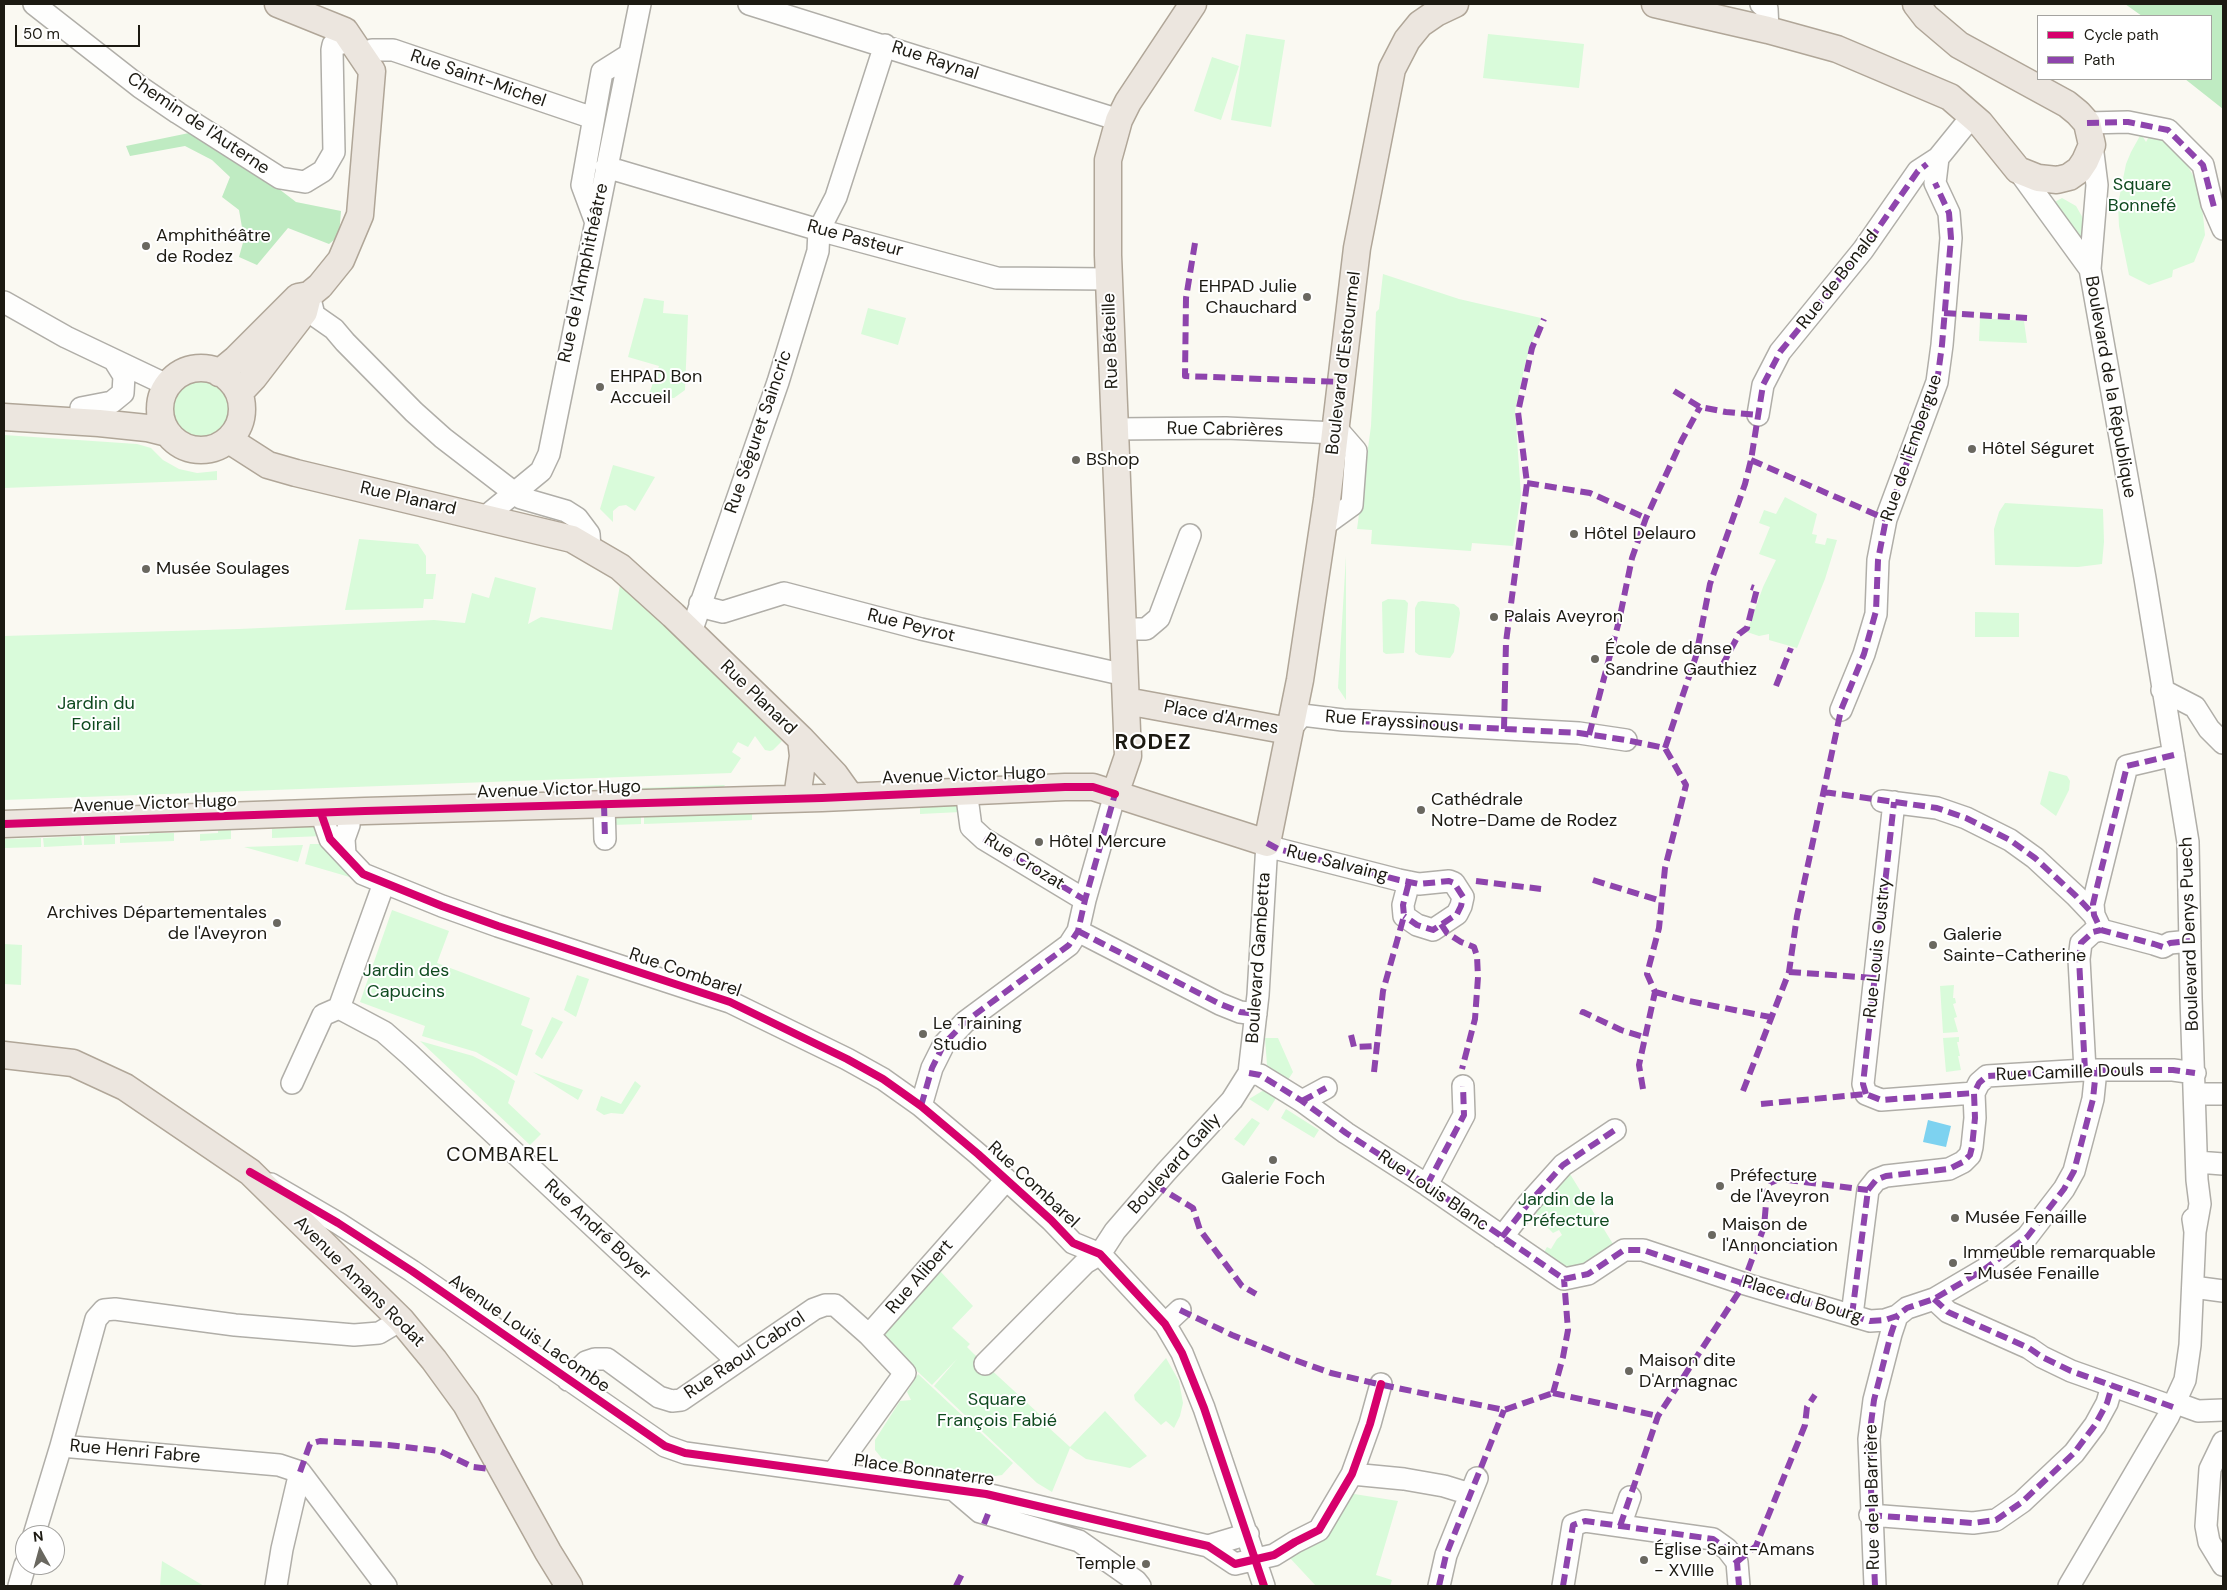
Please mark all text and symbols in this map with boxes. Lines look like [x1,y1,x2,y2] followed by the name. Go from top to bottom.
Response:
[18,15,142,47] scale bar
[2037,15,2212,80] legend
[23,24,60,44] text: 50 m
[2084,25,2159,45] text: Cycle path
[889,37,981,85] street label: Rue Raynal
[407,46,549,112] street label: Rue Saint-Michel
[2084,50,2115,70] text: Path
[123,68,273,180] street label: Chemin de l'Auterne
[2108,174,2176,216] park label: Square Bonnefé
[554,181,614,365] street label: Rue de l'Amphithéâtre
[805,216,905,262] street label: Rue Pasteur
[156,225,271,268] place label: Amphithéâtre de Rodez
[1793,226,1883,334] street label: Rue de Bonald
[140,240,152,252] marker: Amphithéâtre de Rodez
[1322,270,1366,456] street label: Boulevard d'Estourmel
[2080,274,2140,500] street label: Boulevard de la République
[1199,276,1297,318] place label: EHPAD Julie Chauchard
[1301,291,1313,303] marker: EHPAD Julie Chauchard
[1099,292,1123,390] street label: Rue Béteille
[721,347,797,517] street label: Rue Séguret Saincric
[610,366,702,408] place label: EHPAD Bon Accueil
[1877,372,1947,524] street label: Rue de l'Embergue
[594,381,606,393] marker: EHPAD Bon Accueil
[1166,418,1284,442] street label: Rue Cabrières
[1982,438,2095,460] place label: Hôtel Séguret
[1966,443,1978,455] marker: Hôtel Séguret
[1086,449,1140,471] place label: BShop
[1070,454,1082,466] marker: BShop
[358,477,458,521] street label: Rue Planard
[1584,523,1696,545] place label: Hôtel Delauro
[1568,528,1580,540] marker: Hôtel Delauro
[156,558,290,580] place label: Musée Soulages
[140,563,152,575] marker: Musée Soulages
[865,605,957,647] street label: Rue Peyrot
[1504,606,1623,628] place label: Palais Aveyron
[1488,611,1500,623] marker: Palais Aveyron
[1605,638,1757,681] place label: École de danse Sandrine Gauthiez
[1589,653,1601,665] marker: École de danse Sandrine Gauthiez
[715,656,801,740] street label: Rue Planard
[57,693,135,736] park label: Jardin du Foirail
[1162,696,1280,740] street label: Place d'Armes
[1324,707,1460,737] street label: Rue Frayssinous
[1114,730,1192,756] district label: RODEZ
[882,762,1046,790] street label: Avenue Victor Hugo
[477,776,641,804] street label: Avenue Victor Hugo
[1431,789,1617,832] place label: Cathédrale Notre-Dame de Rodez
[73,790,237,818] street label: Avenue Victor Hugo
[1415,804,1427,816] marker: Cathédrale Notre-Dame de Rodez
[980,829,1068,895] street label: Rue Crozat
[1049,831,1166,853] place label: Hôtel Mercure
[1033,836,1045,848] marker: Hôtel Mercure
[2176,836,2204,1032] street label: Boulevard Denys Puech
[1284,841,1390,887] street label: Rue Salvaing
[1242,872,1276,1044] street label: Boulevard Gambetta
[1860,877,1896,1019] street label: Rue Louis Oustry
[47,902,267,944] place label: Archives Départementales de l'Aveyron
[271,917,283,929] marker: Archives Départementales de l'Aveyron
[1943,924,2086,966] place label: Galerie Sainte-Catherine
[1927,939,1939,951] marker: Galerie Sainte-Catherine
[626,944,744,1002] street label: Rue Combarel
[363,960,449,1002] park label: Jardin des Capucins
[933,1013,1022,1056] place label: Le Training Studio
[917,1028,929,1040] marker: Le Training Studio
[1995,1060,2145,1086] street label: Rue Camille Douls
[1124,1109,1226,1219] street label: Boulevard Gally
[983,1137,1083,1233] street label: Rue Combarel
[445,1144,561,1168] district label: COMBAREL
[1373,1146,1493,1236] street label: Rue Louis Blanc
[1267,1154,1279,1166] marker: Galerie Foch
[1730,1165,1829,1208] place label: Préfecture de l'Aveyron
[1221,1168,1325,1190] place label: Galerie Foch
[539,1175,655,1285] street label: Rue André Boyer
[1714,1180,1726,1192] marker: Préfecture de l'Aveyron
[1518,1189,1614,1232] park label: Jardin de la Préfecture
[1965,1207,2087,1229] place label: Musée Fenaille
[289,1212,429,1352] street label: Avenue Amans Rodat
[1949,1212,1961,1224] marker: Musée Fenaille
[1722,1214,1838,1256] place label: Maison de l'Annonciation
[1706,1229,1718,1241] marker: Maison de l'Annonciation
[882,1235,958,1319] street label: Rue Alibert
[1963,1242,2156,1284] place label: Immeuble remarquable - Musée Fenaille
[1947,1257,1959,1269] marker: Immeuble remarquable - Musée Fenaille
[444,1270,614,1398] street label: Avenue Louis Lacombe
[1739,1272,1865,1328] street label: Place du Bourg
[681,1308,809,1404] street label: Rue Raoul Cabrol
[1639,1350,1738,1392] place label: Maison dite D'Armagnac
[1623,1365,1635,1377] marker: Maison dite D'Armagnac
[937,1389,1057,1432] park label: Square François Fabié
[1861,1424,1885,1570] street label: Rue de la Barrière
[69,1436,201,1468] street label: Rue Henri Fabre
[852,1450,996,1492] street label: Place Bonnaterre
[15,1525,65,1575] north arrow
[32,1527,44,1546] text: N
[1654,1539,1815,1582] place label: Église Saint-Amans - XVIIIe
[1076,1553,1136,1575] place label: Temple
[1638,1554,1650,1566] marker: Église Saint-Amans - XVIIIe
[1140,1558,1152,1570] marker: Temple

